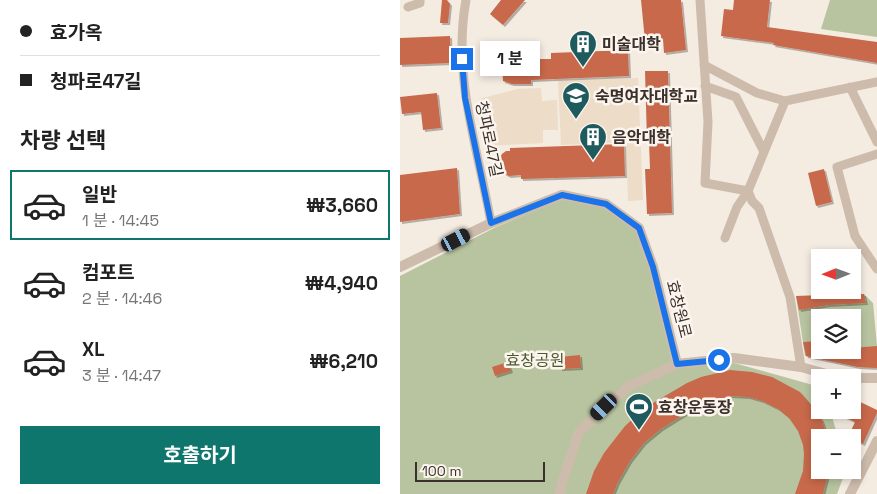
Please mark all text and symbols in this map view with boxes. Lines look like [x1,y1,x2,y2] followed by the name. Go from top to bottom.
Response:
[50,20,102,45] text: 효가옥
[568,29,598,68] building icon: 미술대학
[602,34,661,55] place label: 미술대학
[480,42,540,76] callout: 1 분
[451,48,473,70] route end
[497,48,523,69] text: 1 분
[50,69,142,94] text: 청파로47길
[561,81,591,120] school or university icon: 숙명여자대학교
[595,86,698,107] place label: 숙명여자대학교
[471,99,507,179] street label: 청파로47길
[578,122,608,161] building icon: 음악대학
[20,126,107,154] text: 차량 선택
[612,127,671,148] place label: 음악대학
[82,182,117,207] text: 일반
[22,183,67,228] icon: car
[306,193,378,218] text: ₩3,660
[82,210,159,231] text: 1 분 · 14:45
[439,227,472,253] car
[811,249,861,299] north arrow
[811,249,861,479] map controls
[82,260,134,285] text: 컴포트
[22,261,67,306] icon: car
[305,271,378,296] text: ₩4,940
[662,278,696,340] street label: 효창원로
[82,288,162,309] text: 2 분 · 14:46
[811,309,861,359] button: layers
[82,337,105,362] text: XL
[22,339,67,384] icon: car
[309,349,378,374] text: ₩6,210
[708,349,730,371] route start
[506,350,564,371] park label: 효창공원
[82,365,161,386] text: 3 분 · 14:47
[811,369,861,419] button: +
[588,391,619,423] car
[624,392,654,431] sports icon: 효창운동장
[658,397,732,418] place label: 효창운동장
[20,426,380,484] button: 호출하기
[811,429,861,479] button: −
[415,459,545,482] scale bar
[422,462,461,480] text: 100 m

